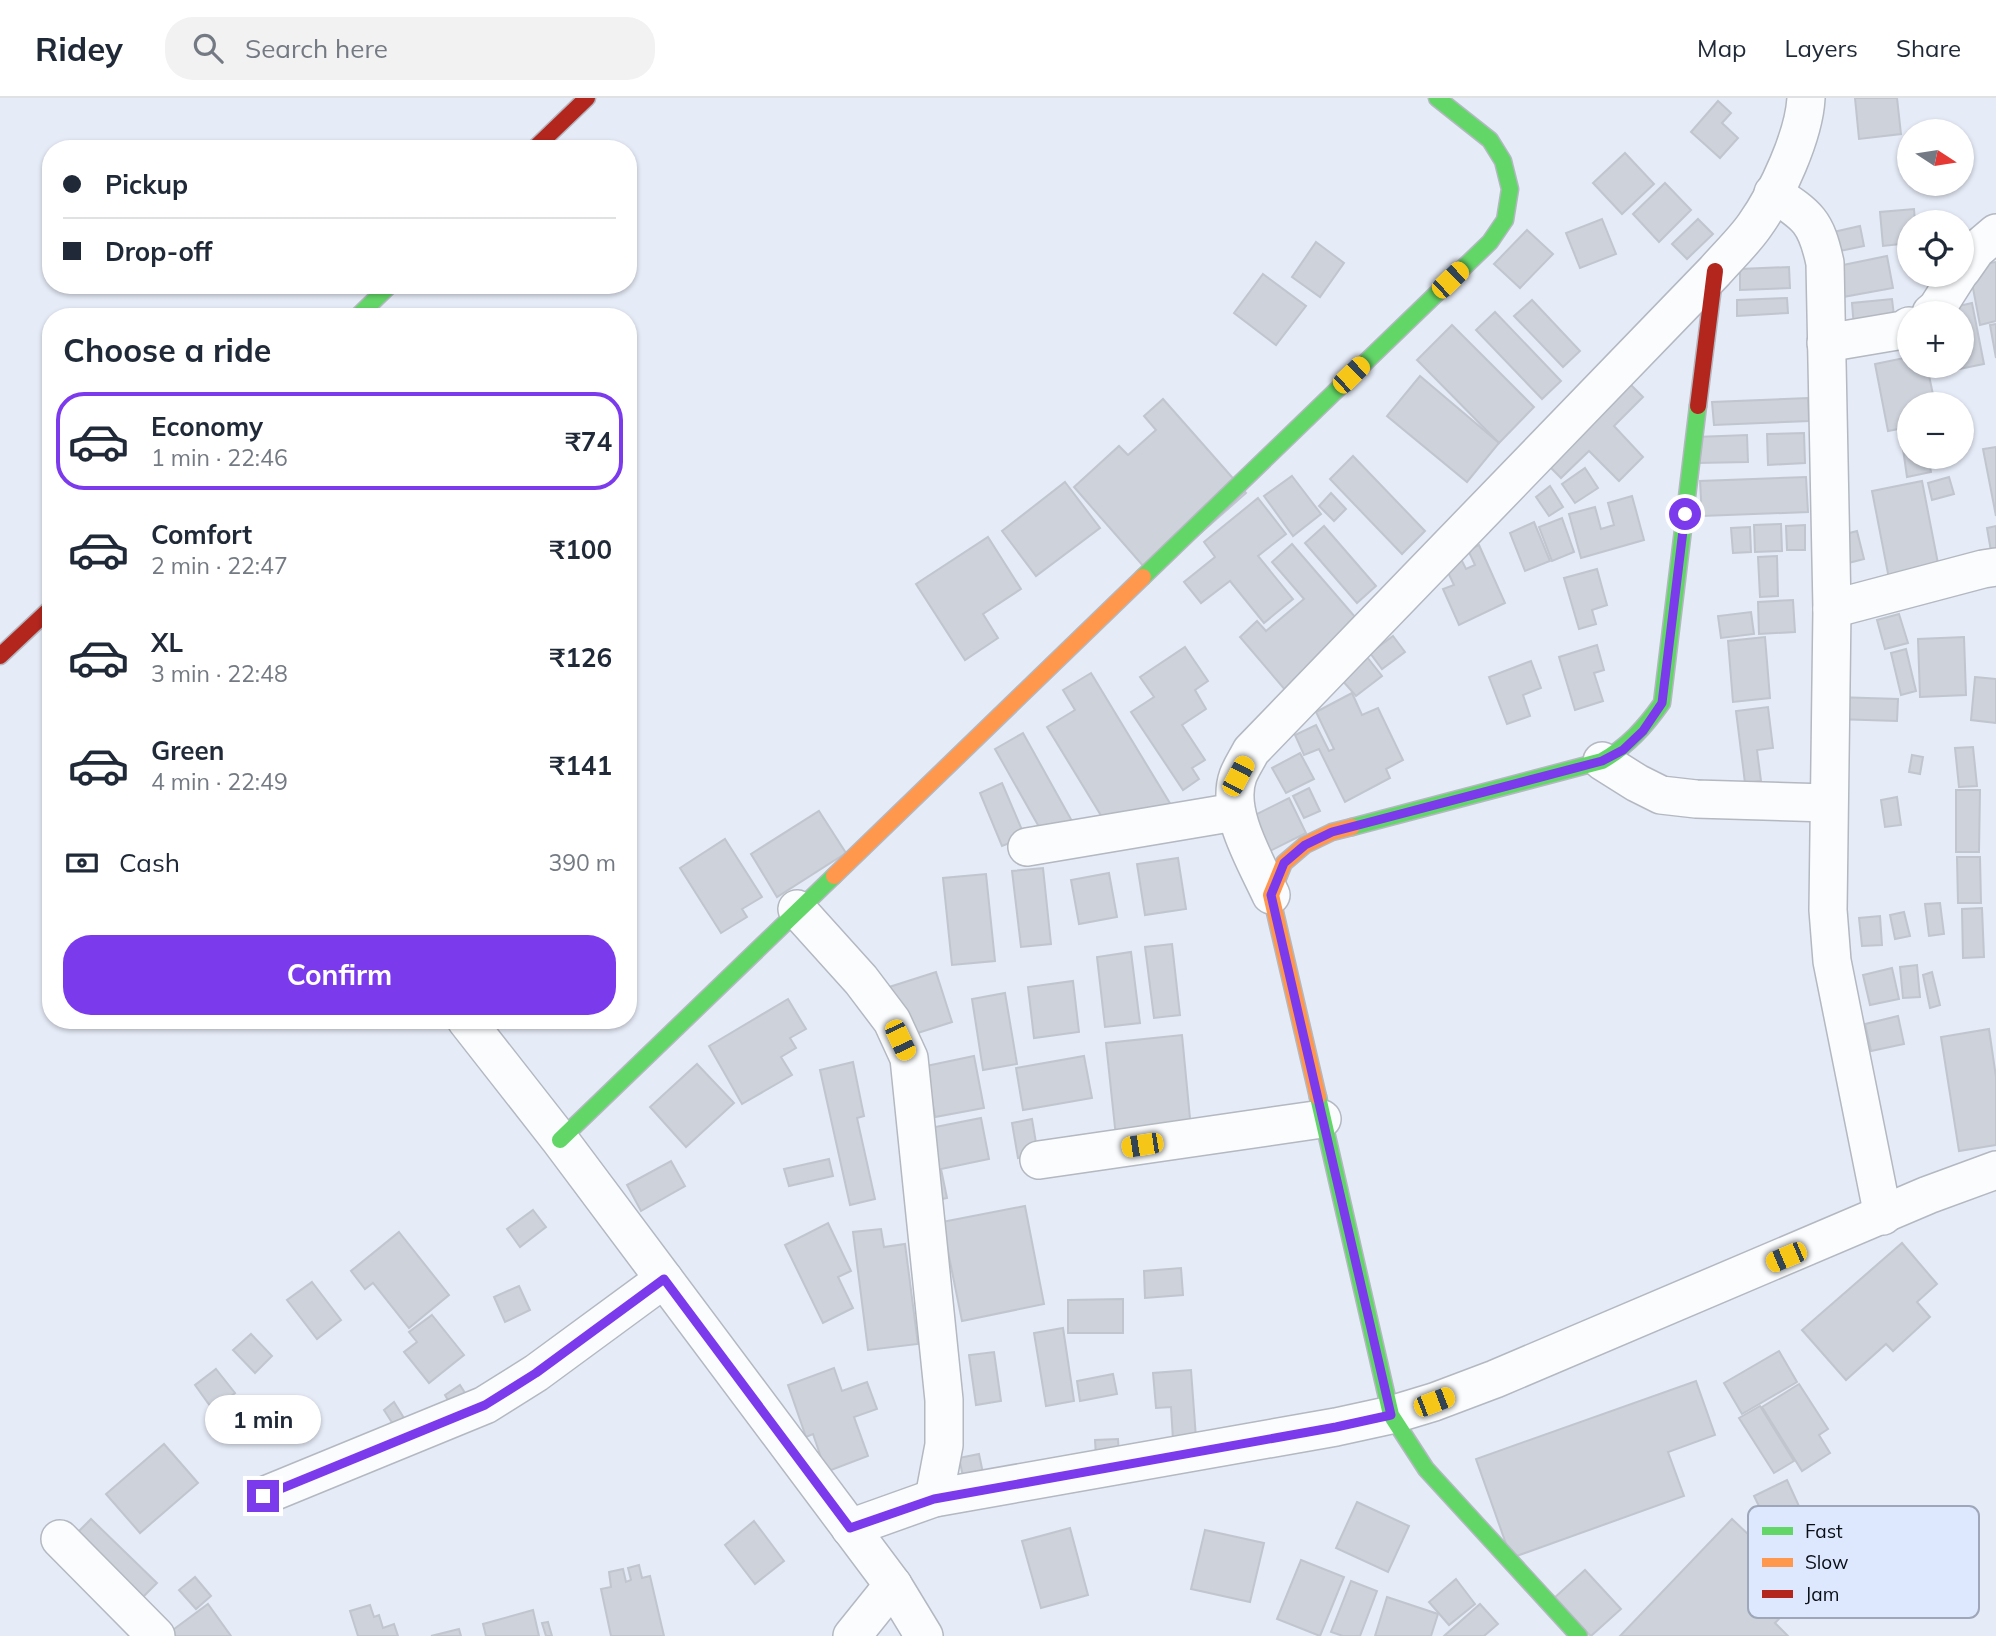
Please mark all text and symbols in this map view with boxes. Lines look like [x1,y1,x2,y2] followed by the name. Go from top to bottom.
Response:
[165,17,655,80] search box
[35,28,123,69] text: Ridey
[189,29,227,67] icon: search
[245,32,388,65] text: Search here
[1697,33,1746,63] text: Map
[1784,33,1858,63] text: Layers
[1896,33,1961,63] text: Share
[1897,119,1974,196] north arrow
[1897,119,1974,469] map controls
[105,168,188,201] text: Pickup
[1897,210,1974,287] button: locate
[105,235,212,268] text: Drop-off
[1428,258,1473,302] car
[1897,301,1974,378] button: +
[63,330,271,370] text: Choose a ride
[1329,353,1374,397] car
[1897,392,1974,469] button: −
[67,410,130,473] icon: car
[151,410,263,443] text: Economy
[565,425,612,458] text: ₹74
[151,443,288,472] text: 1 min · 22:46
[1669,498,1701,530] route start
[67,518,130,581] icon: car
[151,518,252,551] text: Comfort
[550,533,612,566] text: ₹100
[151,551,288,580] text: 2 min · 22:47
[67,626,130,689] icon: car
[151,626,183,659] text: XL
[550,641,612,674] text: ₹126
[151,659,288,688] text: 3 min · 22:48
[67,734,130,797] icon: car
[151,734,224,767] text: Green
[550,749,612,782] text: ₹141
[1219,753,1258,799] car
[151,767,288,796] text: 4 min · 22:49
[63,844,101,882] icon: cash
[119,846,180,879] text: Cash
[548,848,616,877] text: 390 m
[63,935,616,1015] button: Confirm
[882,1017,919,1063] car
[1120,1131,1165,1159] car
[1763,1239,1810,1275] car
[1411,1385,1458,1419] car
[205,1394,321,1444] callout: 1 min
[233,1405,293,1434] text: 1 min
[247,1480,279,1512] route end
[1748,1506,1979,1618] legend
[1805,1519,1843,1543] text: Fast
[1805,1550,1849,1574] text: Slow
[1805,1582,1839,1606] text: Jam

